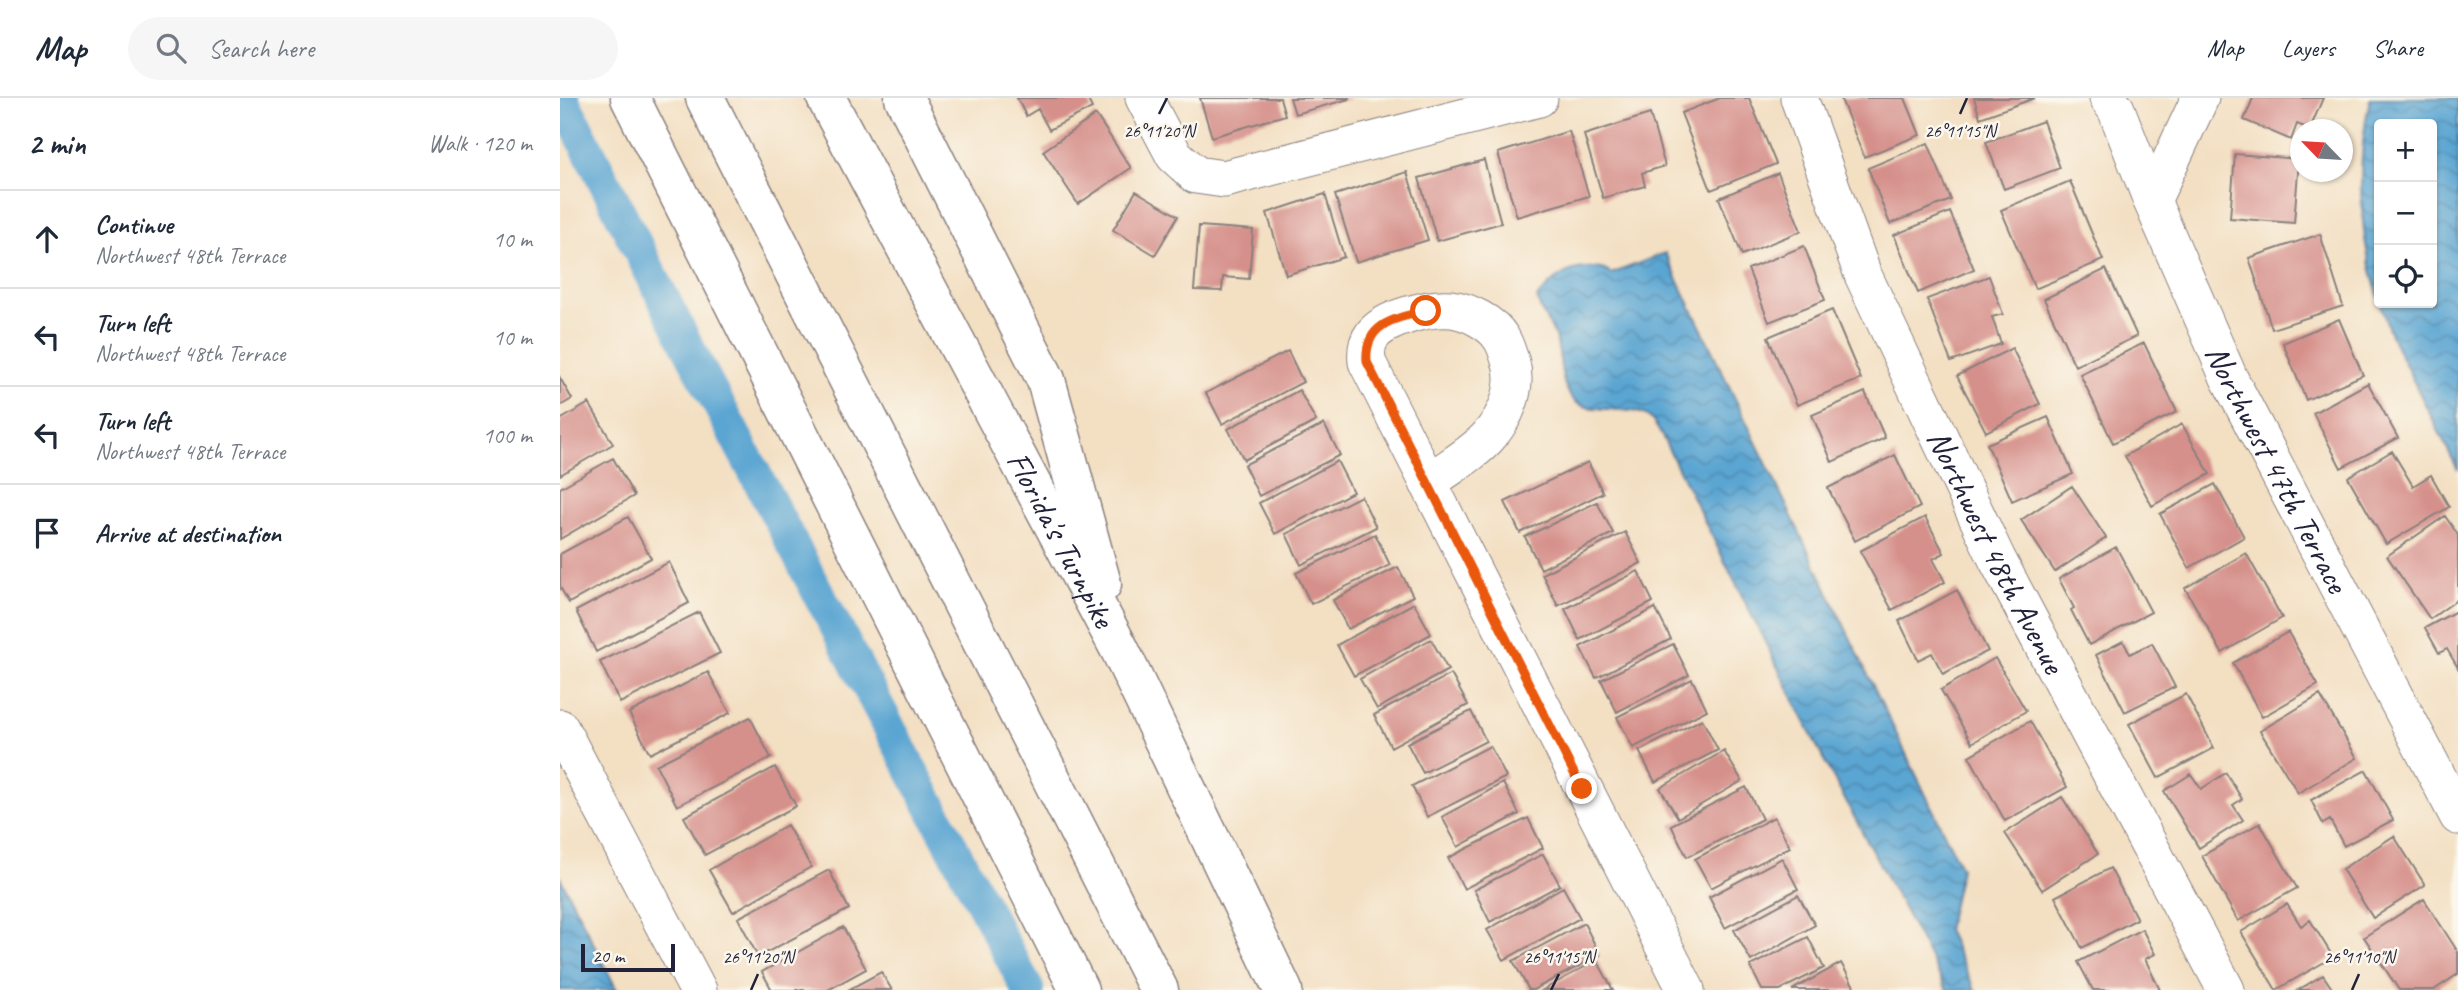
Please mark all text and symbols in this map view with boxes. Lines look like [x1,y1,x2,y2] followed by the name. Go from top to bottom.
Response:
[128,17,618,80] search box
[35,27,86,69] text: Map
[152,29,190,67] icon: search
[208,32,314,65] text: Search here
[2207,33,2244,63] text: Map
[2282,33,2335,63] text: Layers
[2373,33,2423,63] text: Share
[2290,119,2353,182] north arrow
[2374,119,2437,308] map controls
[2374,119,2437,182] button: +
[1124,120,1198,142] text: 26°11'20"N
[1925,120,1999,142] text: 26°11'15"N
[28,125,85,163] text: 2 min
[428,129,532,158] text: Walk · 120 m
[2374,182,2437,245] button: −
[95,208,173,241] text: Continue
[28,220,66,258] icon: ahead
[493,225,532,254] text: 10 m
[95,241,285,270] text: Northwest 48th Terrace
[2374,245,2437,308] button: locate
[1410,295,1441,326] route start
[95,306,170,339] text: Turn left
[28,318,66,356] icon: left
[493,323,532,352] text: 10 m
[2196,338,2359,602] street label: Northwest 47th Terrace
[95,339,285,368] text: Northwest 48th Terrace
[95,404,170,437] text: Turn left
[28,416,66,454] icon: left
[483,421,532,450] text: 100 m
[1918,423,2076,682] street label: Northwest 48th Avenue
[95,437,285,466] text: Northwest 48th Terrace
[997,444,1126,636] street label: Florida's Turnpike
[28,514,66,552] icon: arrive
[95,517,281,550] text: Arrive at destination
[1566,773,1597,804] route end
[581,941,676,973] scale bar
[592,944,624,968] text: 20 m
[723,946,797,968] text: 26°11'20"N
[1524,946,1598,968] text: 26°11'15"N
[2324,946,2398,968] text: 26°11'10"N

